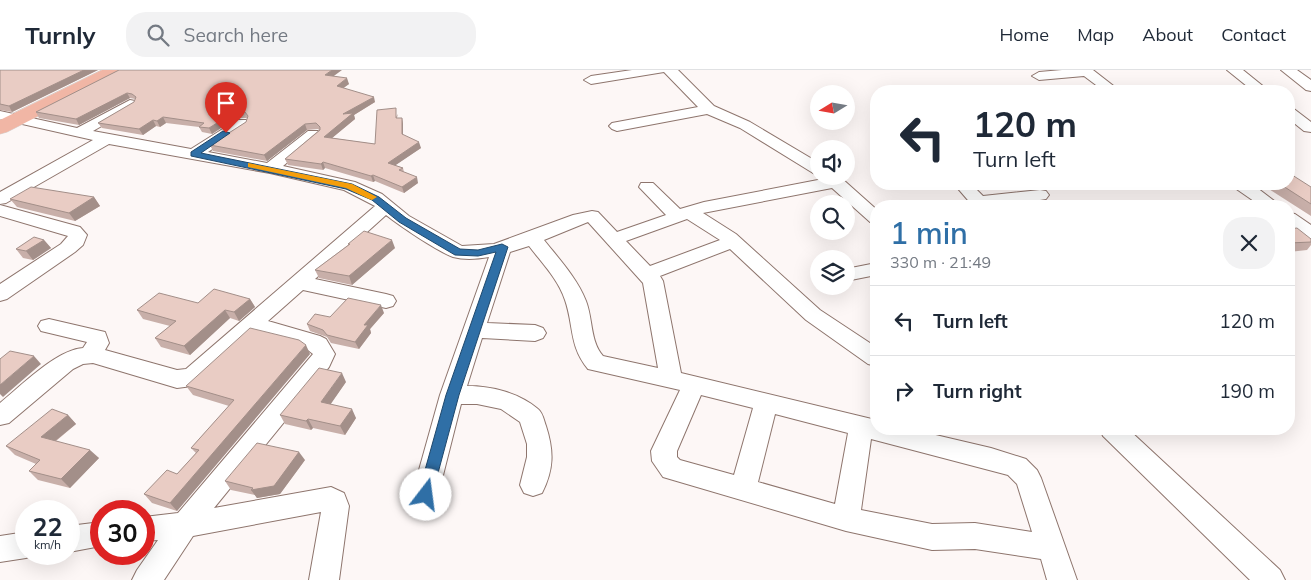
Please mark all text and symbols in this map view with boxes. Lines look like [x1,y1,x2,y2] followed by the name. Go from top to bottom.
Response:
[126,12,476,57] search box
[25,20,96,50] text: Turnly
[144,21,172,49] icon: search
[184,23,288,47] text: Search here
[999,23,1049,46] text: Home
[1077,23,1114,46] text: Map
[1142,23,1193,46] text: About
[1221,23,1286,46] text: Contact
[205,82,247,133] pin
[810,85,855,130] north arrow
[810,85,855,295] map controls
[212,89,240,117] icon: arrive
[973,102,1077,146] text: 120 m
[890,105,955,170] icon: left
[810,140,855,185] button: sound
[973,145,1056,173] text: Turn left
[810,195,855,240] button: search
[890,214,968,252] text: 1 min
[1223,217,1275,269] button: close
[810,250,855,295] button: layers
[890,252,991,272] text: 330 m · 21:49
[890,307,918,335] icon: left
[933,309,1008,333] text: Turn left
[1219,309,1275,333] text: 120 m
[890,377,918,405] icon: right
[933,379,1022,403] text: Turn right
[1219,379,1275,403] text: 190 m
[399,468,451,520] position arrow
[90,500,155,565] speed limit sign: 30
[32,511,63,542] text: 22
[34,537,61,552] text: km/h

